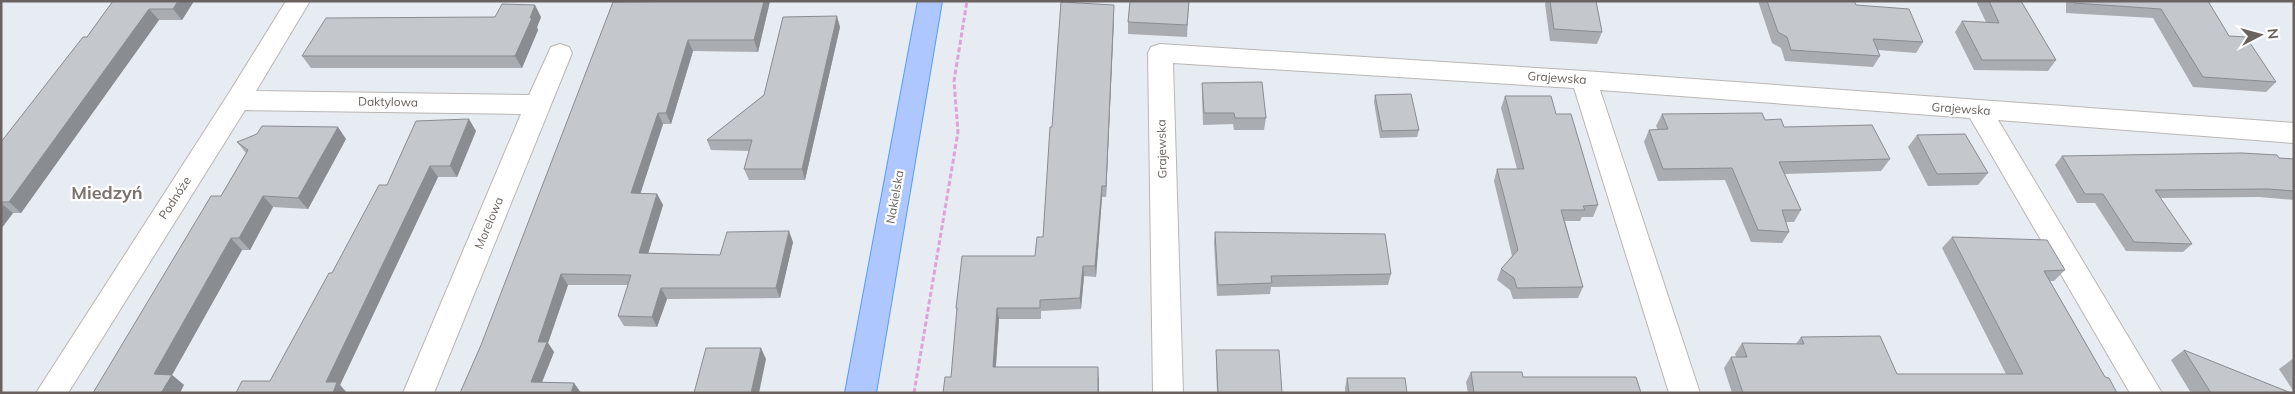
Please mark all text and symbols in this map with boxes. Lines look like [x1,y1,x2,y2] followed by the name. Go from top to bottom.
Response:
[2235,10,2285,60] north arrow
[2263,27,2282,40] text: N
[1527,68,1587,87] street label: Grajewska
[358,93,418,110] street label: Daktylowa
[1931,99,1991,118] street label: Grajewska
[1153,119,1170,179] street label: Grajewska
[882,169,907,225] street label: Nakielska
[155,173,194,222] street label: Podnóże
[71,181,143,204] district label: Miedzyń
[471,195,506,251] street label: Morelowa

